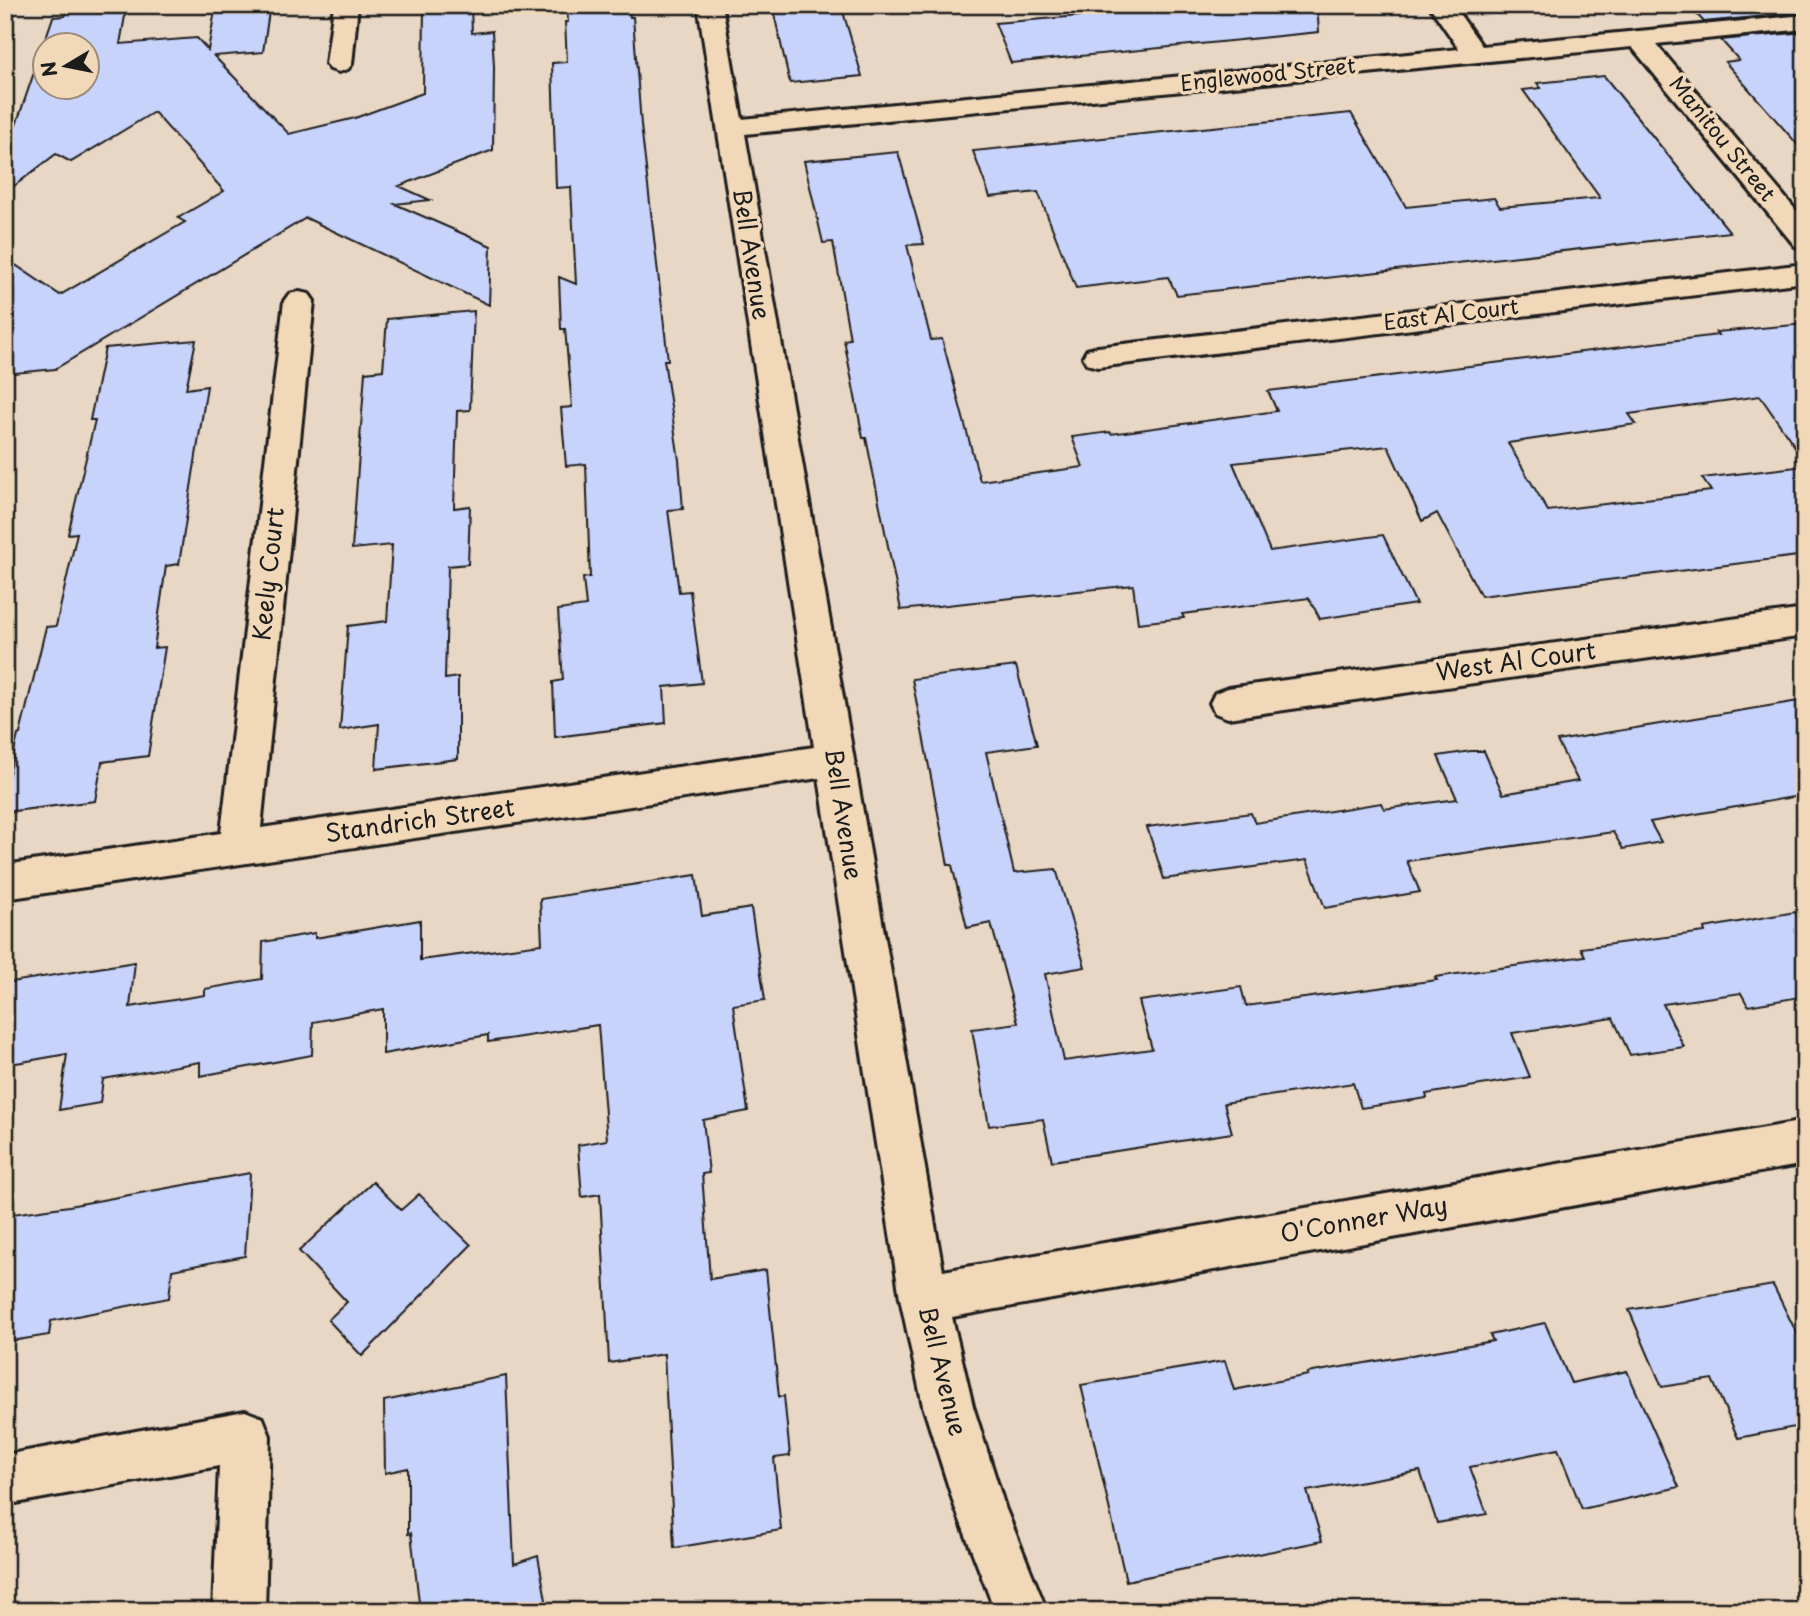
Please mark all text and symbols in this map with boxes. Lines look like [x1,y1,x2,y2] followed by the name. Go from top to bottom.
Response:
[32,32,102,102] north arrow
[1179,48,1357,98] street label: Englewood Street
[33,59,63,79] text: N
[1663,68,1784,208] street label: Manitou Street
[725,185,781,322] street label: Bell Avenue
[1381,289,1520,337] street label: East Al Court
[242,505,292,642] street label: Keely Court
[1434,631,1598,689] street label: West Al Court
[817,745,873,882] street label: Bell Avenue
[323,788,517,850] street label: Standrich Street
[1277,1186,1450,1250] street label: O'Conner Way
[910,1302,977,1439] street label: Bell Avenue

